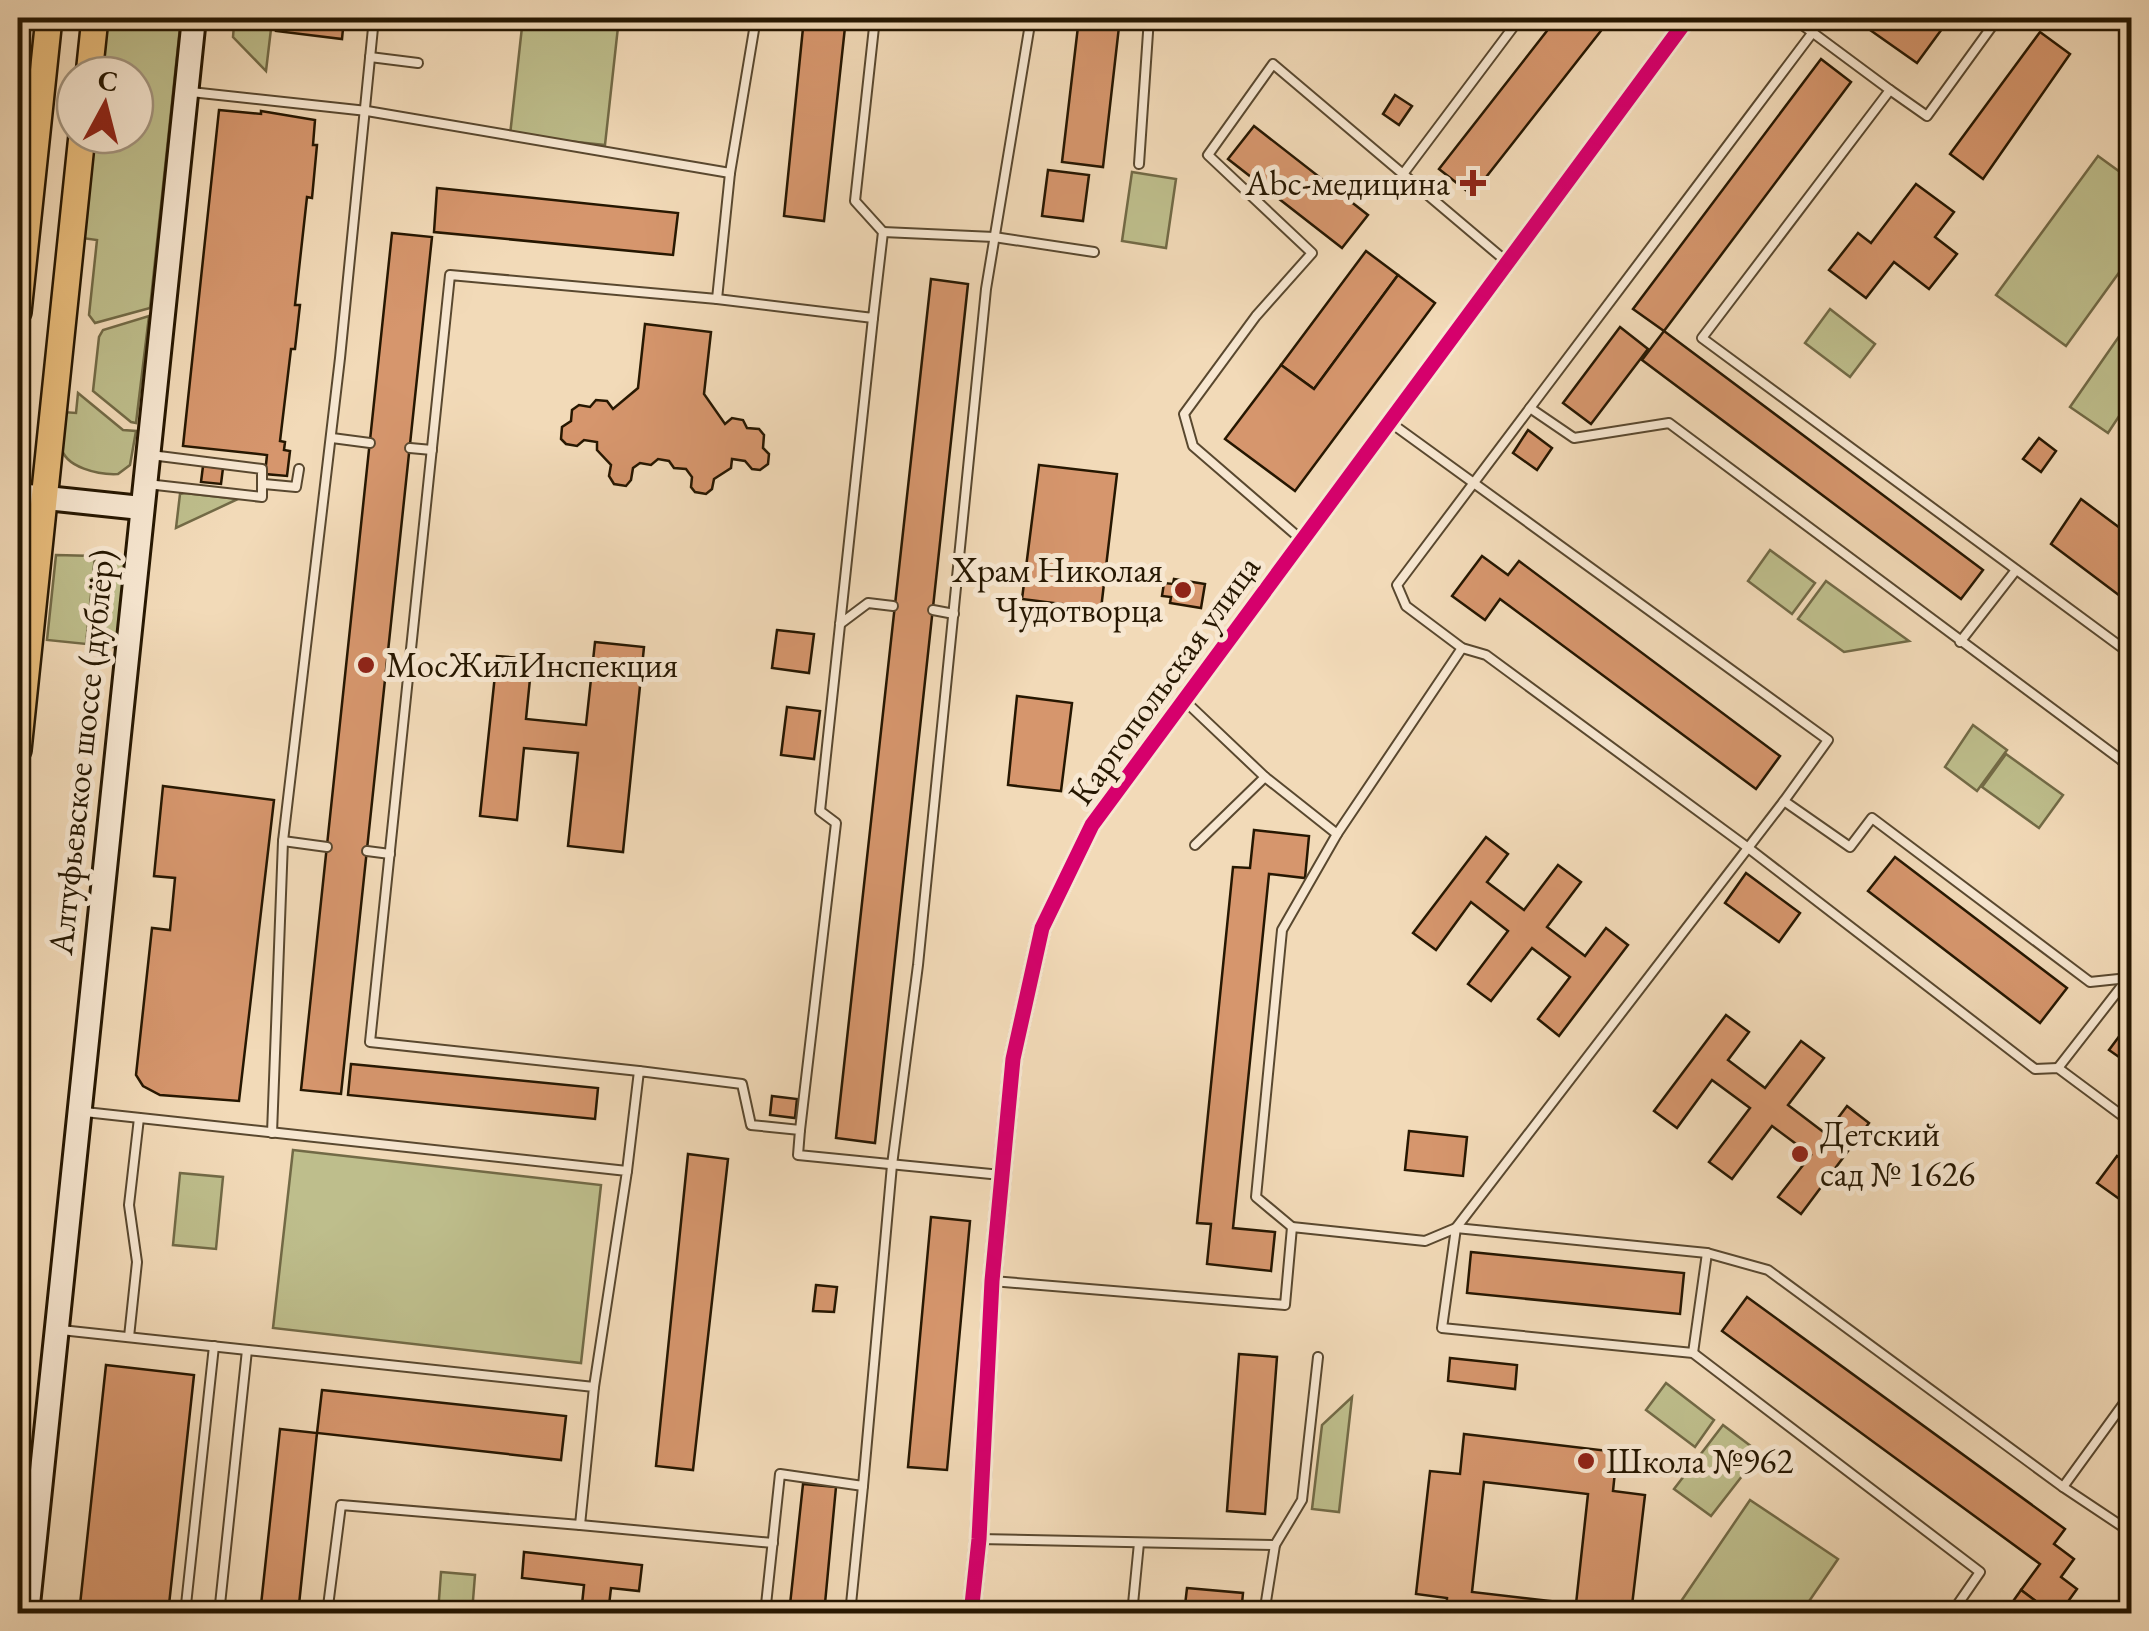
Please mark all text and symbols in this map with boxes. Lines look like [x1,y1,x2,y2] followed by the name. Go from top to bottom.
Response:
[55,55,155,155] north arrow
[96,61,120,99] text: С
[1244,160,1450,205] place label: Abc-медицина
[1460,170,1486,196] marker: Abc-медицина
[1058,546,1270,814] street label: Каргопольская улица
[37,547,125,958] street label: Алтуфьевское шоссе (дублёр)
[951,547,1163,633] place label: Храм Николая Чудотворца
[1172,579,1194,601] marker: Храм Николая Чудотворца
[386,642,678,687] place label: МосЖилИнспекция
[355,654,377,676] marker: МосЖилИнспекция
[1820,1111,1975,1196] place label: Детский сад № 1626
[1789,1143,1811,1165] marker: Детский сад № 1626
[1606,1438,1793,1483] place label: Школа №962
[1575,1450,1597,1472] marker: Школа №962

